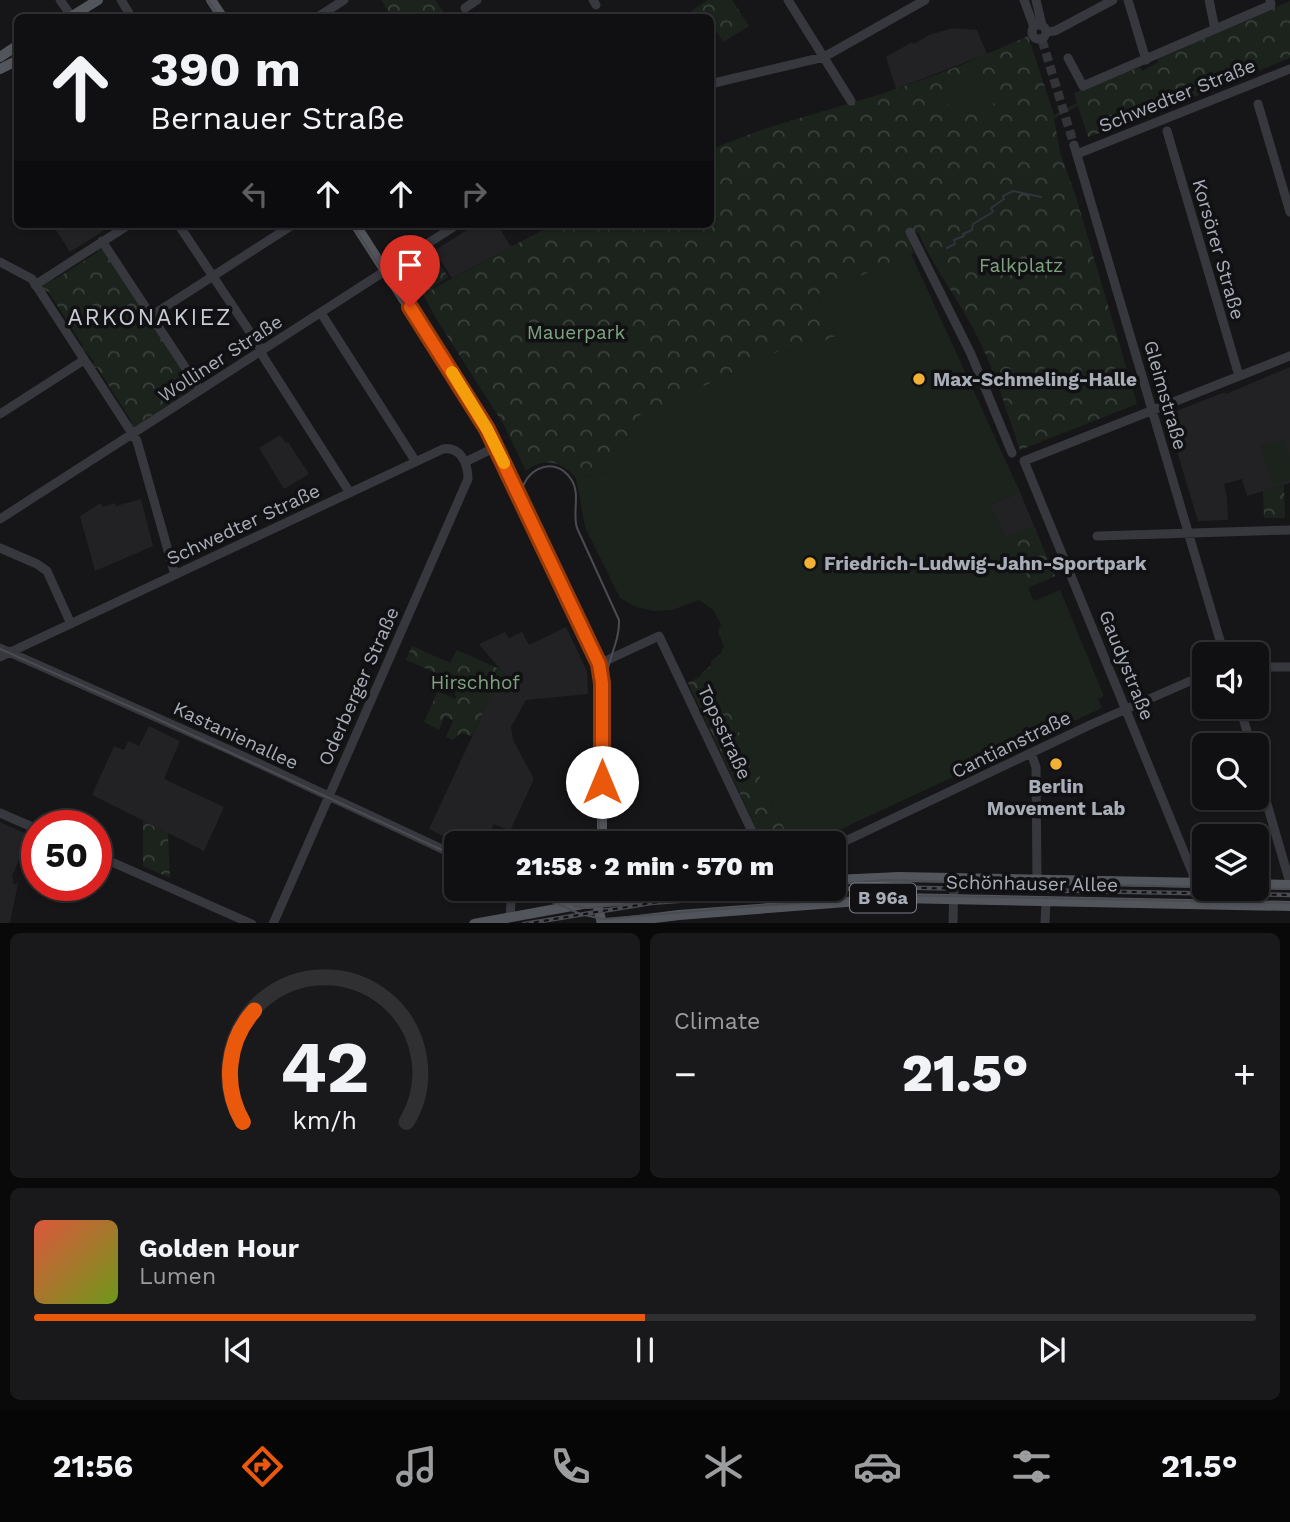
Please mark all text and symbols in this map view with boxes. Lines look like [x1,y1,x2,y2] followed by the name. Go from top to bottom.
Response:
[150,40,301,98] text: 390 m
[35,42,126,133] icon: ahead
[1096,54,1259,137] street label: Schwedter Straße
[150,99,405,137] text: Bernauer Straße
[236,175,274,213] icon: left
[309,175,347,213] icon: ahead
[382,175,420,213] icon: ahead
[455,175,493,213] icon: right
[1187,176,1250,322] street label: Korsörer Straße
[380,235,440,307] pin
[391,246,429,284] icon: arrive
[979,254,1063,277] park label: Falkplatz
[67,304,233,331] district label: ARKONAKIEZ
[154,310,287,407] street label: Wolliner Straße
[527,321,625,344] park label: Mauerpark
[1139,338,1192,452] street label: Gleimstraße
[933,368,1137,391] place label: Max-Schmeling-Halle
[911,371,927,387] marker: Max-Schmeling-Halle
[163,479,324,570] street label: Schwedter Straße
[824,552,1147,575] place label: Friedrich-Ludwig-Jahn-Sportpark
[802,555,818,571] marker: Friedrich-Ludwig-Jahn-Sportpark
[313,603,404,769] street label: Oderberger Straße
[1094,607,1159,724] street label: Gaudystraße
[1192,642,1269,901] map controls
[1192,642,1269,719] button: sound
[430,671,520,694] park label: Hirschhof
[693,681,756,783] street label: Topsstraße
[170,696,302,775] street label: Kastanienallee
[948,706,1075,783] street label: Cantianstraße
[1192,733,1269,810] button: search
[565,745,639,819] position arrow
[1048,756,1064,772] marker: Berlin Movement Lab
[987,775,1125,820] place label: Berlin Movement Lab
[21,810,112,901] speed limit sign: 50
[1192,824,1269,901] button: layers
[516,851,774,881] text: 21:58 · 2 min · 570 m
[946,870,1118,896] street label: Schönhauser Allee
[850,884,916,912] road number: B 96a
[674,1008,760,1035] text: Climate
[280,1024,370,1110] text: 42
[902,1043,1028,1104] text: 21.5°
[674,1052,697,1096] text: −
[1233,1052,1256,1096] text: +
[293,1105,357,1134] text: km/h
[139,1233,299,1263] text: Golden Hour
[139,1263,216,1290] text: Lumen
[219,1331,257,1369] icon: previous
[626,1331,664,1369] icon: pause
[1033,1331,1071,1369] icon: next
[238,1442,287,1491] icon: directions
[392,1442,441,1491] icon: music
[546,1442,595,1491] icon: phone
[699,1442,748,1491] icon: climate
[853,1442,902,1491] icon: car
[1007,1442,1056,1491] icon: filters
[52,1447,133,1485] text: 21:56
[1161,1447,1238,1485] text: 21.5°

